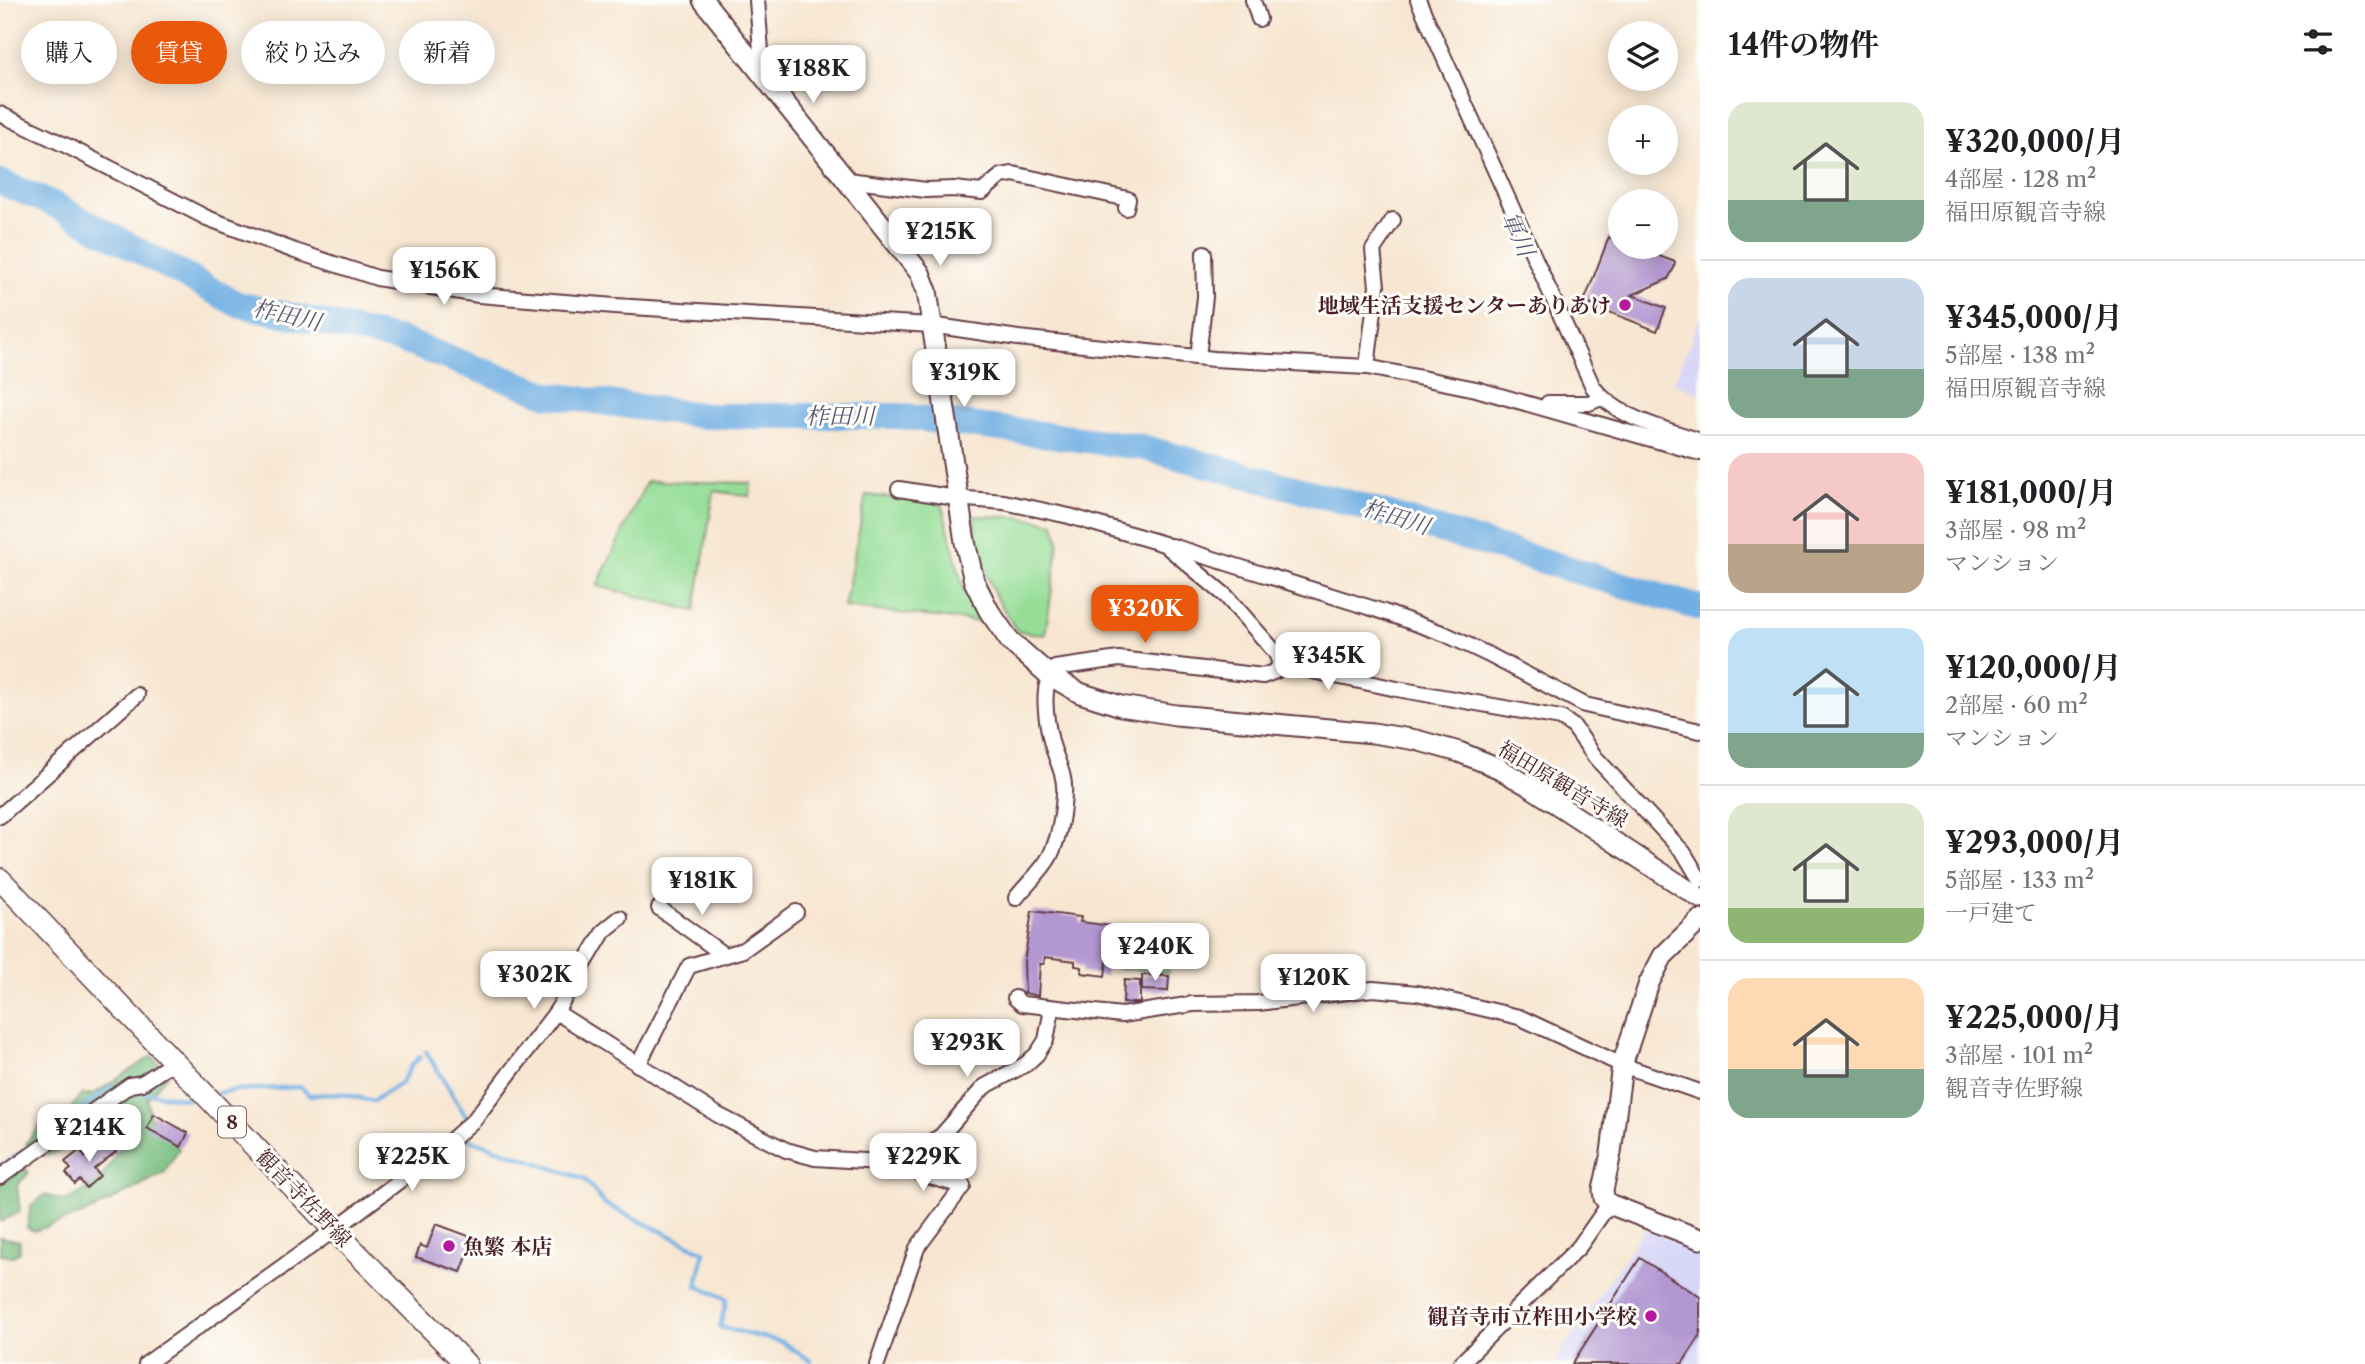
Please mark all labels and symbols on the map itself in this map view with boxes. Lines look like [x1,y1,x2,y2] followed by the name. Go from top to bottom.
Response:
[764,46,862,105] pin: ¥188K
[1496,207,1541,263] water label: 軍川
[891,208,989,268] pin: ¥215K
[395,247,493,307] pin: ¥156K
[1318,293,1611,318] place label: 地域生活支援センターありあけ
[250,294,327,337] water label: 柞田川
[1617,297,1633,313] marker: 地域生活支援センターありあけ
[915,350,1013,409] pin: ¥319K
[806,402,878,430] water label: 柞田川
[1359,494,1436,541] water label: 柞田川
[1096,586,1194,645] pin: ¥320K
[1279,632,1377,692] pin: ¥345K
[1494,735,1632,833] street label: 福田原観音寺線
[653,858,751,917] pin: ¥181K
[1106,923,1204,983] pin: ¥240K
[485,951,583,1011] pin: ¥302K
[1264,954,1362,1014] pin: ¥120K
[918,1020,1016,1079] pin: ¥293K
[40,1104,138,1164] pin: ¥214K
[218,1106,246,1138] road number: 8
[363,1134,461,1193] pin: ¥225K
[874,1134,972,1193] pin: ¥229K
[251,1144,357,1252] street label: 観音寺佐野線
[463,1234,552,1259] place label: 魚繁 本店
[441,1238,457,1254] marker: 魚繁 本店
[1427,1304,1637,1329] place label: 観音寺市立柞田小学校
[1643,1308,1659,1324] marker: 観音寺市立柞田小学校

